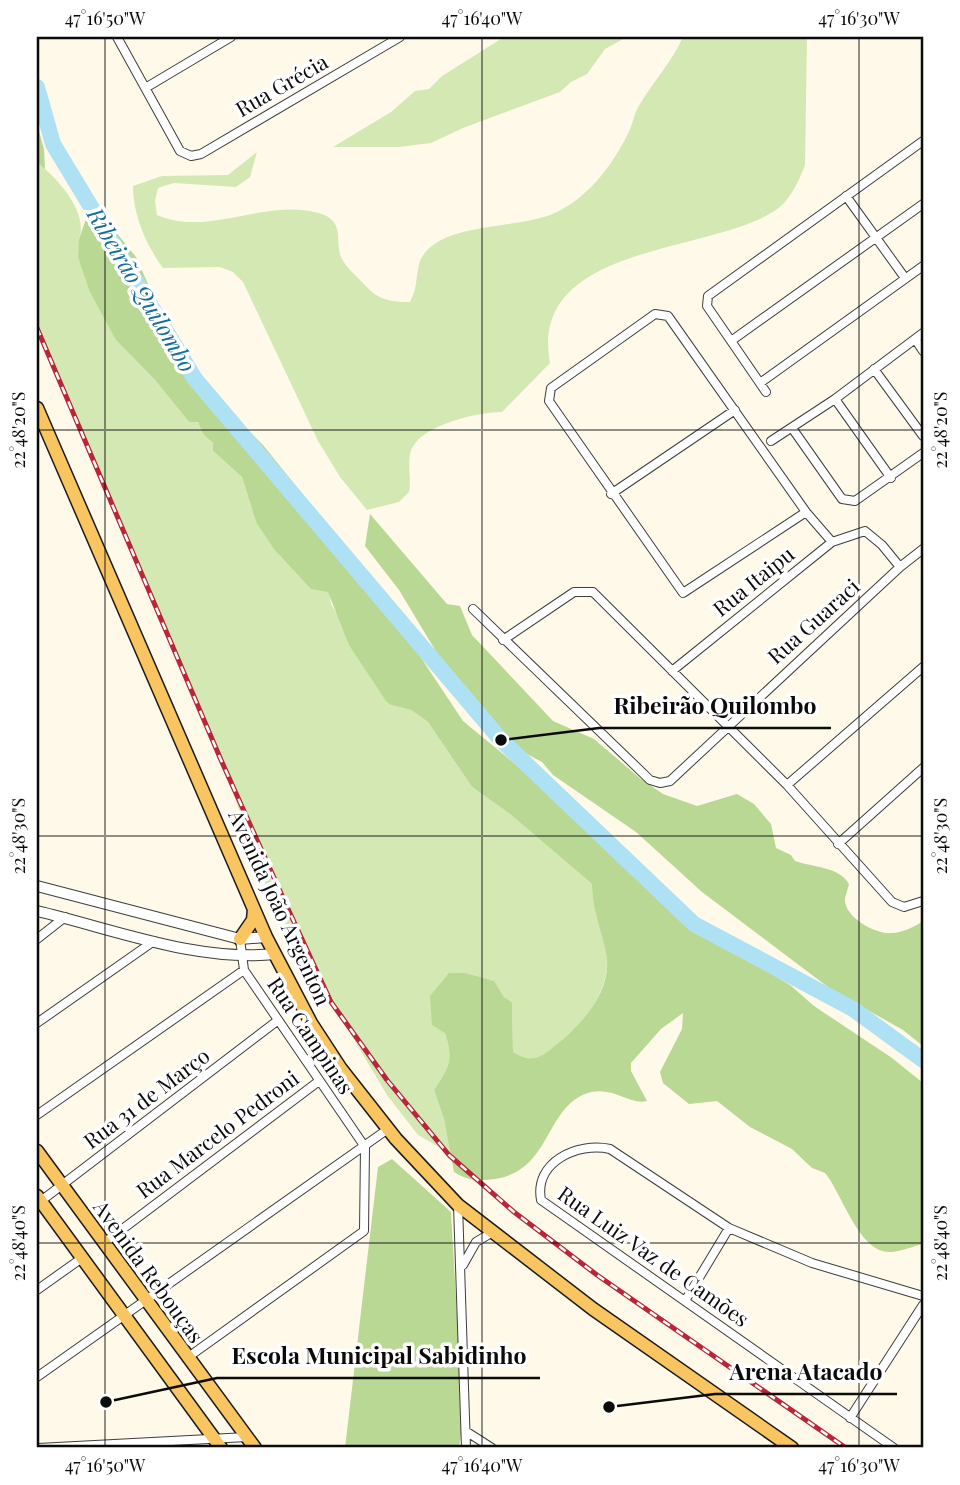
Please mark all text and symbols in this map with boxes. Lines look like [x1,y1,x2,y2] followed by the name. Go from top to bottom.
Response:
[65,6,146,30] text: 47°16'50"W
[442,6,523,30] text: 47°16'40"W
[818,6,900,30] text: 47°16'30"W
[230,46,333,122] street label: Rua Grécia
[80,200,204,377] water label: Ribeirão Quilombo
[6,391,30,469] text: 22°48'20"S
[928,391,952,469] text: 22°48'20"S
[706,539,799,622] street label: Rua Itaipu
[761,572,865,669] street label: Rua Guaraci
[599,684,831,728] callout: Ribeirão Quilombo
[613,689,817,720] text: Ribeirão Quilombo
[6,798,30,874] text: 22°48'30"S
[928,798,952,874] text: 22°48'30"S
[223,804,339,1010] street label: Avenida João Argenton
[262,971,361,1099] street label: Rua Campinas
[77,1041,215,1154] street label: Rua 31 de Março
[130,1063,304,1204] street label: Rua Marcelo Pedroni
[553,1179,755,1332] street label: Rua Luiz Vaz de Camões
[88,1193,211,1348] street label: Avenida Rebouças
[6,1205,30,1281] text: 22°48'40"S
[928,1205,952,1281] text: 22°48'40"S
[217,1334,540,1378] callout: Escola Municipal Sabidinho
[231,1339,527,1370] text: Escola Municipal Sabidinho
[715,1350,897,1394] callout: Arena Atacado
[728,1355,883,1386] text: Arena Atacado
[65,1453,146,1477] text: 47°16'50"W
[442,1453,523,1477] text: 47°16'40"W
[818,1453,900,1477] text: 47°16'30"W

